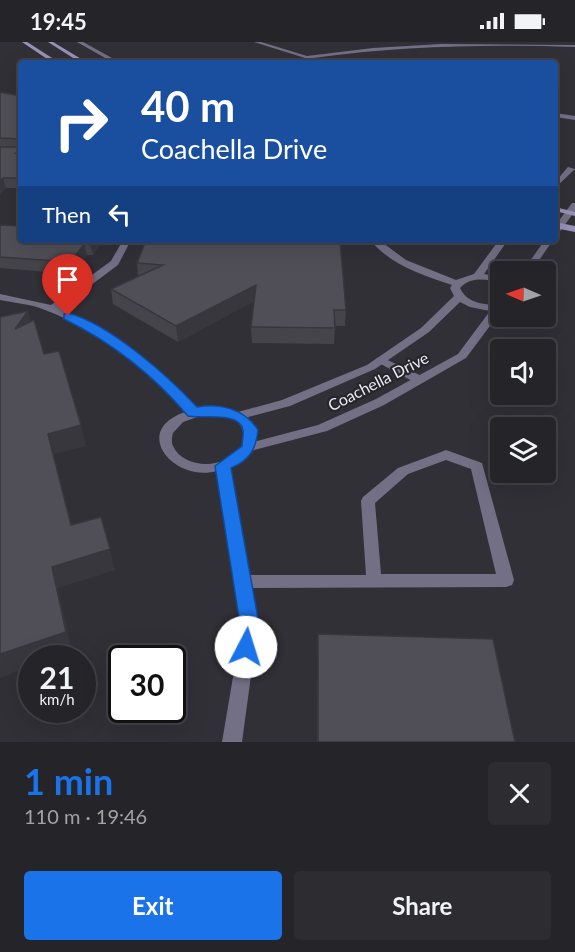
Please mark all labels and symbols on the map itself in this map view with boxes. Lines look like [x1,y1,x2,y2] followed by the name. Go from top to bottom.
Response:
[42,254,93,316] pin
[490,261,556,327] north arrow
[325,347,431,415] street label: Coachella Drive
[214,615,278,679] position arrow
[108,645,186,723] speed limit sign: 30

